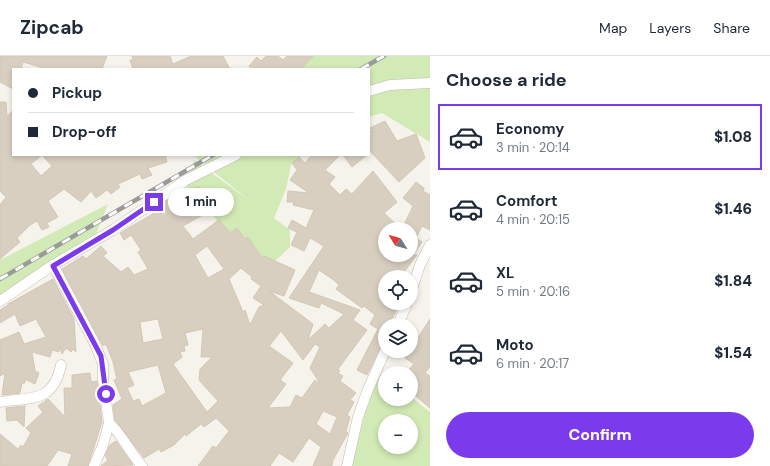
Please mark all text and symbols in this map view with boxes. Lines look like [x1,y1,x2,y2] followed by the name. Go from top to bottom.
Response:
[20,15,84,40] text: Zipcab
[599,19,627,37] text: Map
[649,19,691,37] text: Layers
[713,19,750,37] text: Share
[446,68,567,92] text: Choose a ride
[52,83,102,103] text: Pickup
[448,119,484,155] icon: car
[496,119,564,139] text: Economy
[52,122,117,142] text: Drop-off
[714,127,752,147] text: $1.08
[496,139,570,156] text: 3 min · 20:14
[168,188,234,216] callout: 1 min
[448,191,484,227] icon: car
[496,191,557,211] text: Comfort
[145,193,163,211] route end
[185,193,217,210] text: 1 min
[714,199,752,219] text: $1.46
[496,211,570,228] text: 4 min · 20:15
[378,222,418,262] north arrow
[378,222,418,454] map controls
[448,263,484,299] icon: car
[496,263,514,283] text: XL
[378,270,418,310] button: locate
[714,271,752,291] text: $1.84
[496,283,570,300] text: 5 min · 20:16
[378,318,418,358] button: layers
[448,335,484,371] icon: car
[496,335,534,355] text: Moto
[714,343,752,363] text: $1.54
[496,355,569,372] text: 6 min · 20:17
[378,366,418,406] button: +
[97,385,115,403] route start
[446,412,754,458] button: Confirm
[378,414,418,454] button: −

